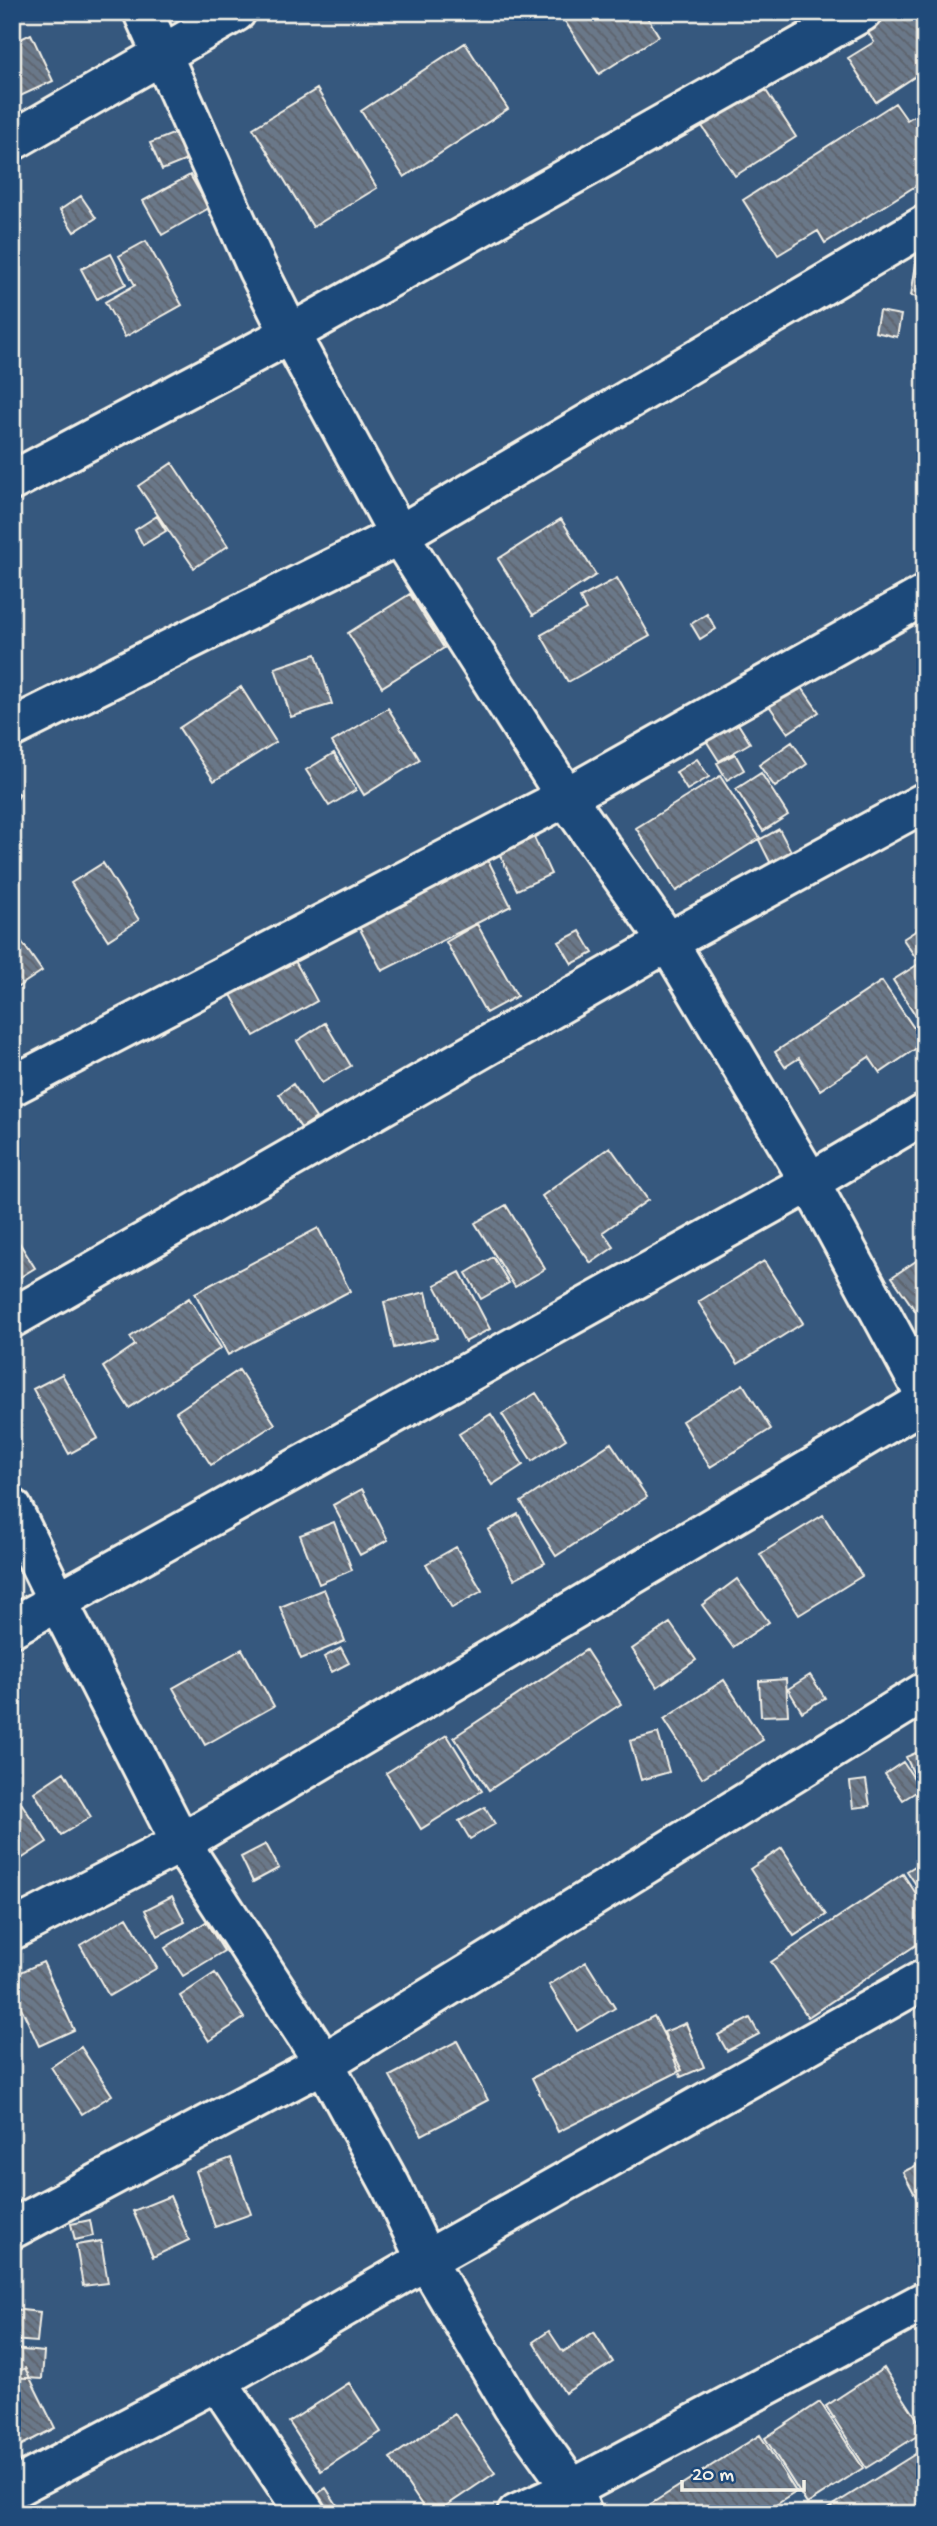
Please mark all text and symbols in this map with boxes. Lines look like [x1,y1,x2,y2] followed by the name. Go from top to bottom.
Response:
[682,2449,804,2493] scale bar
[692,2464,734,2489] text: 20 m

